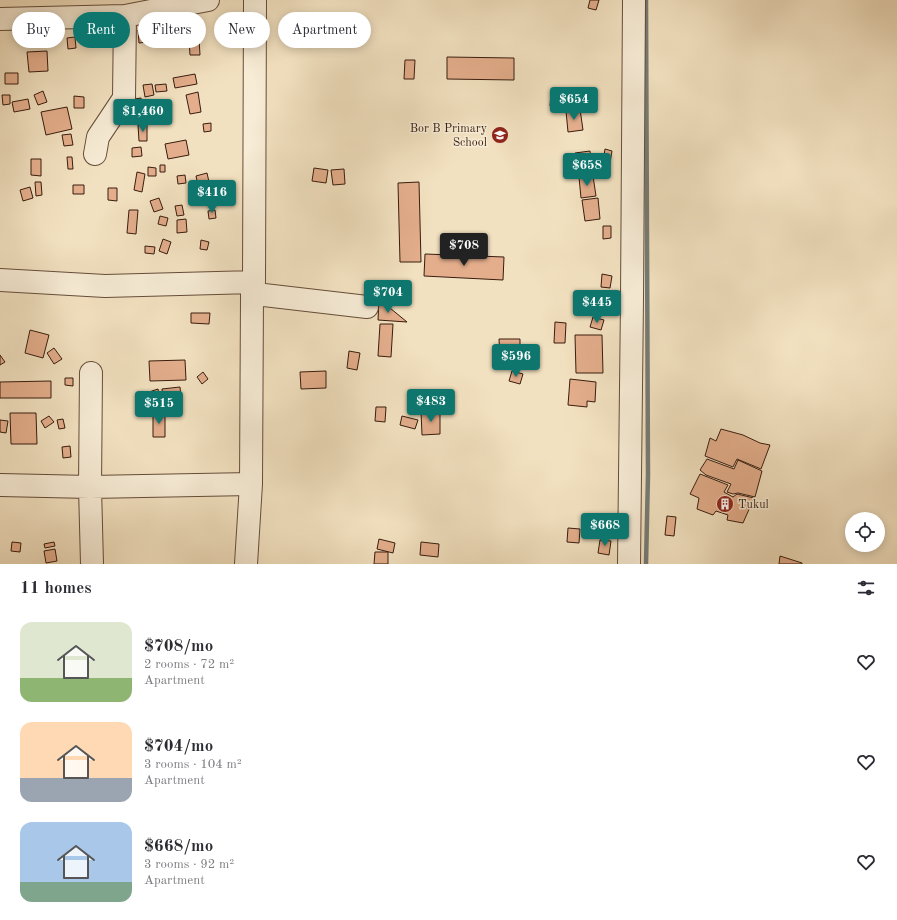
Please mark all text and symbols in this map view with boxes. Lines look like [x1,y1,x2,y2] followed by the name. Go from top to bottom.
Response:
[12,12,65,48] chip: Buy
[73,12,130,48] chip: Rent
[138,12,206,48] chip: Filters
[214,12,270,48] chip: New
[278,12,371,48] chip: Apartment
[550,87,598,121] pin: $654
[559,93,589,106] text: $654
[110,99,176,133] pin: $1,460
[122,105,164,118] text: $1,460
[410,123,488,149] place label: Bor B Primary School
[490,125,510,145] school or university icon: Bor B Primary School
[563,153,611,187] pin: $658
[572,159,602,172] text: $658
[188,180,236,214] pin: $416
[197,186,227,199] text: $416
[440,233,488,267] pin: $708
[449,239,479,252] text: $708
[364,280,412,314] pin: $704
[373,286,403,299] text: $704
[573,290,621,324] pin: $445
[582,296,612,309] text: $445
[492,344,540,378] pin: $596
[501,350,531,363] text: $596
[407,389,455,423] pin: $483
[135,391,183,425] pin: $515
[416,395,446,408] text: $483
[144,397,174,410] text: $515
[715,494,735,514] building icon: Tukul
[738,499,769,511] place label: Tukul
[845,512,885,552] map controls
[845,512,885,552] button: locate
[581,513,629,547] pin: $668
[590,519,620,532] text: $668
[855,577,877,599] icon: filters
[20,580,92,597] text: 11 homes
[52,638,100,686] icon: home
[144,638,213,655] text: $708/mo
[855,651,877,673] icon: heart
[144,658,234,671] text: 2 rooms · 72 m²
[144,674,205,687] text: Apartment
[52,738,100,786] icon: home
[144,738,213,755] text: $704/mo
[855,751,877,773] icon: heart
[144,758,242,771] text: 3 rooms · 104 m²
[144,774,205,787] text: Apartment
[52,838,100,886] icon: home
[144,838,213,855] text: $668/mo
[855,851,877,873] icon: heart
[144,858,234,871] text: 3 rooms · 92 m²
[144,874,205,887] text: Apartment

